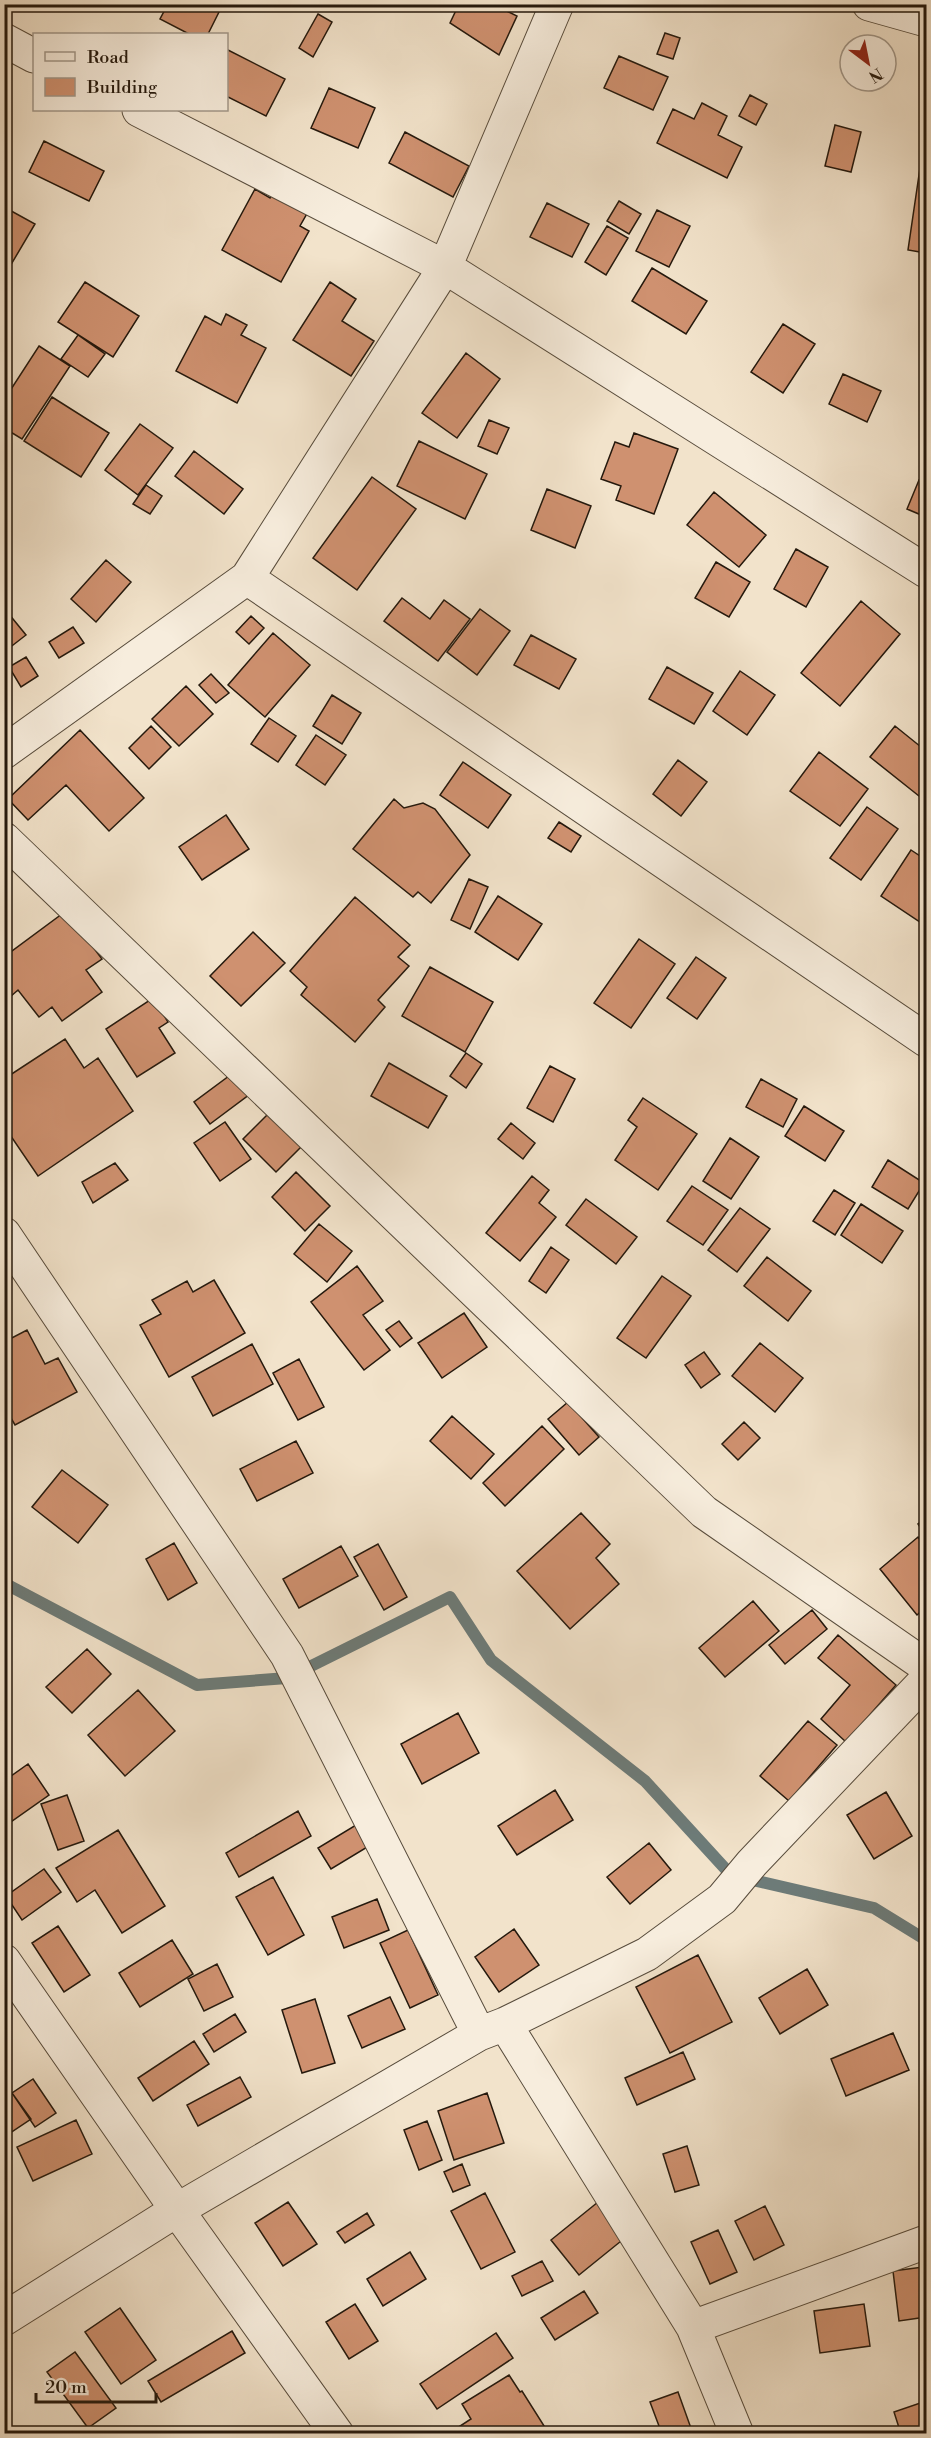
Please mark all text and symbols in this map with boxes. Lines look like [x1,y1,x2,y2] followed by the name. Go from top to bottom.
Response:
[33,33,228,111] legend
[838,33,898,93] north arrow
[87,46,130,69] text: Road
[864,63,886,87] text: N
[86,76,158,99] text: Building
[36,2366,156,2404] scale bar
[45,2376,87,2399] text: 20 m

